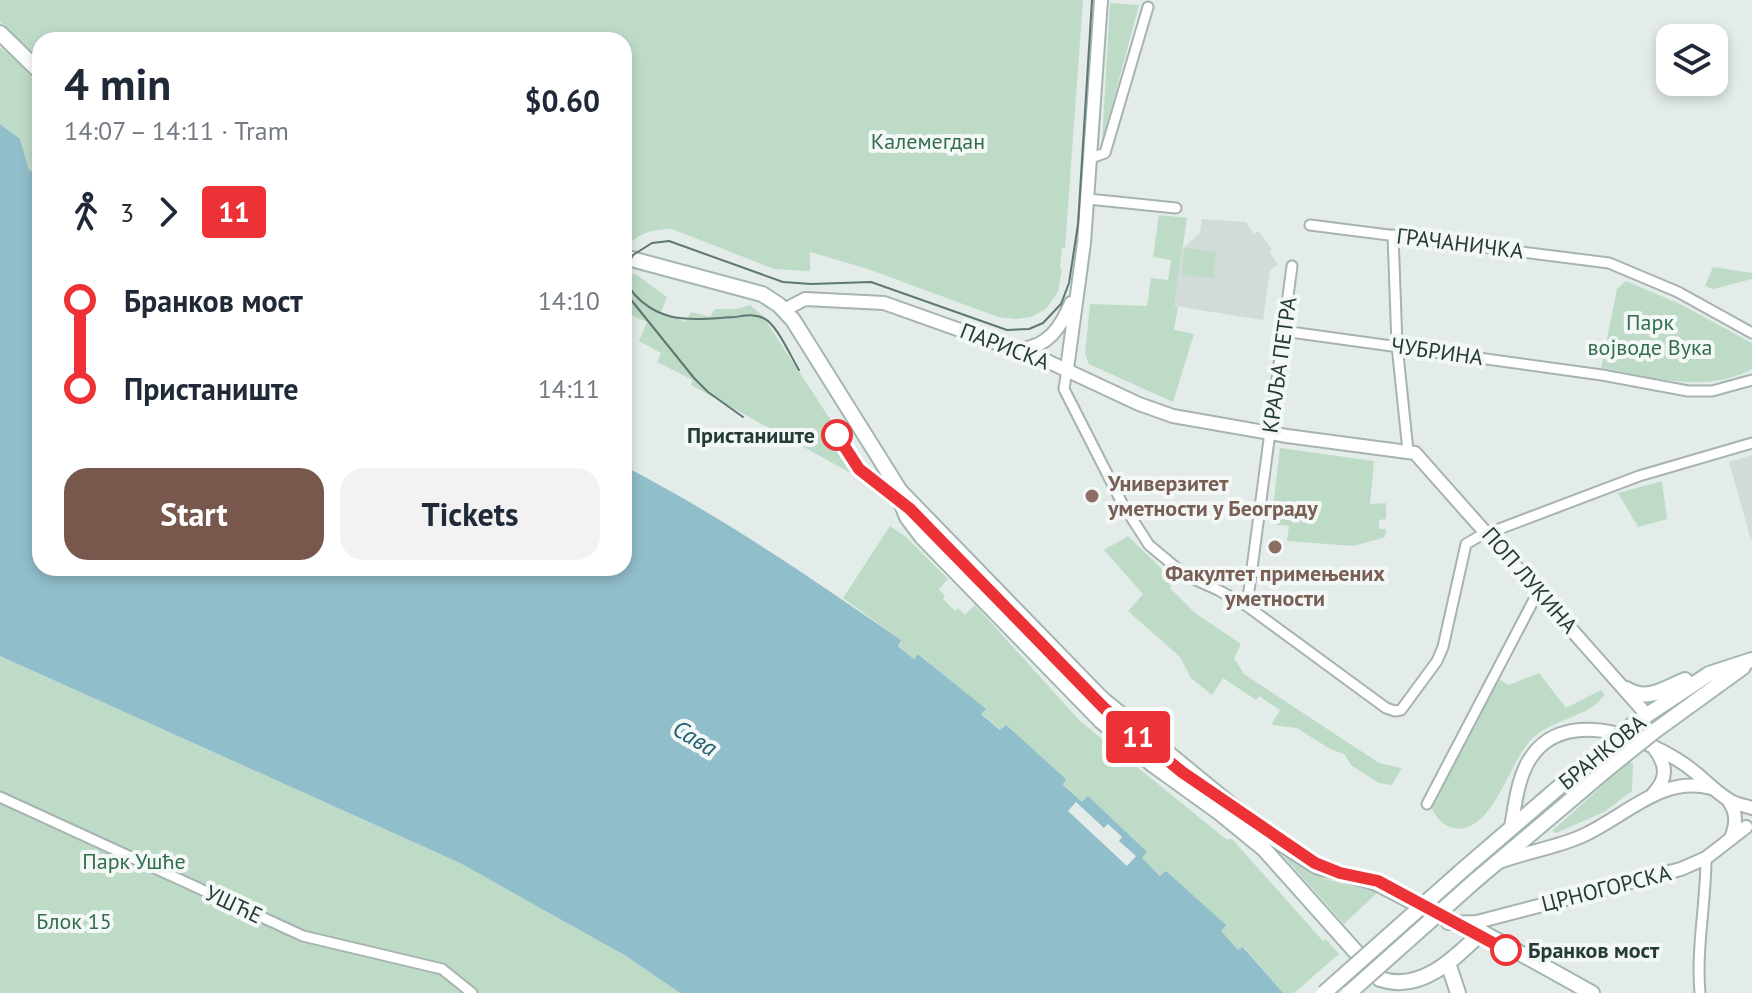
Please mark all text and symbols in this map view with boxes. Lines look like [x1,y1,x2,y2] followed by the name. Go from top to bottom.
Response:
[1656,24,1728,96] map controls
[1656,24,1728,96] button: layers
[64,55,171,112] text: 4 min
[525,81,600,120] text: $0.60
[64,114,289,147] text: 14:07 – 14:11 · Tram
[871,127,985,155] park label: Калемегдан
[64,190,108,234] icon: walk
[146,190,190,234] icon: forward
[218,193,250,230] text: 11
[120,196,134,229] text: 3
[1395,221,1525,265] street label: ГРАЧАНИЧКА
[124,281,303,320] text: Бранков мост
[538,284,600,317] text: 14:10
[1256,295,1302,435] street label: КРАЉА ПЕТРА
[1588,308,1712,361] park label: Парк војводе Вука
[956,316,1054,376] street label: ПАРИСКА
[1389,331,1485,371] street label: ЧУБРИНА
[124,369,299,408] text: Пристаниште
[538,372,600,405] text: 14:11
[822,420,852,450] marker: Пристаниште
[687,421,815,449] place label: Пристаниште
[64,468,324,560] button: Start
[340,468,600,560] button: Tickets
[1107,469,1318,522] place label: Универзитет уметности у Београду
[1083,487,1101,505] marker: Универзитет уметности у Београду
[1476,521,1584,639] street label: ПОП ЛУКИНА
[1266,538,1284,556] marker: Факултет примењених уметности
[1165,559,1385,612] place label: Факултет примењених уметности
[1553,708,1651,796] street label: БРАНКОВА
[1102,711,1174,763] line badge: 11
[667,713,723,763] water label: Сава
[1122,718,1154,755] text: 11
[82,847,186,875] park label: Парк Ушће
[1538,858,1674,918] street label: ЦРНОГОРСКА
[201,879,267,929] street label: УШЋЕ
[36,907,112,935] park label: Блок 15
[1491,935,1521,965] marker: Бранков мост
[1528,936,1660,964] place label: Бранков мост

